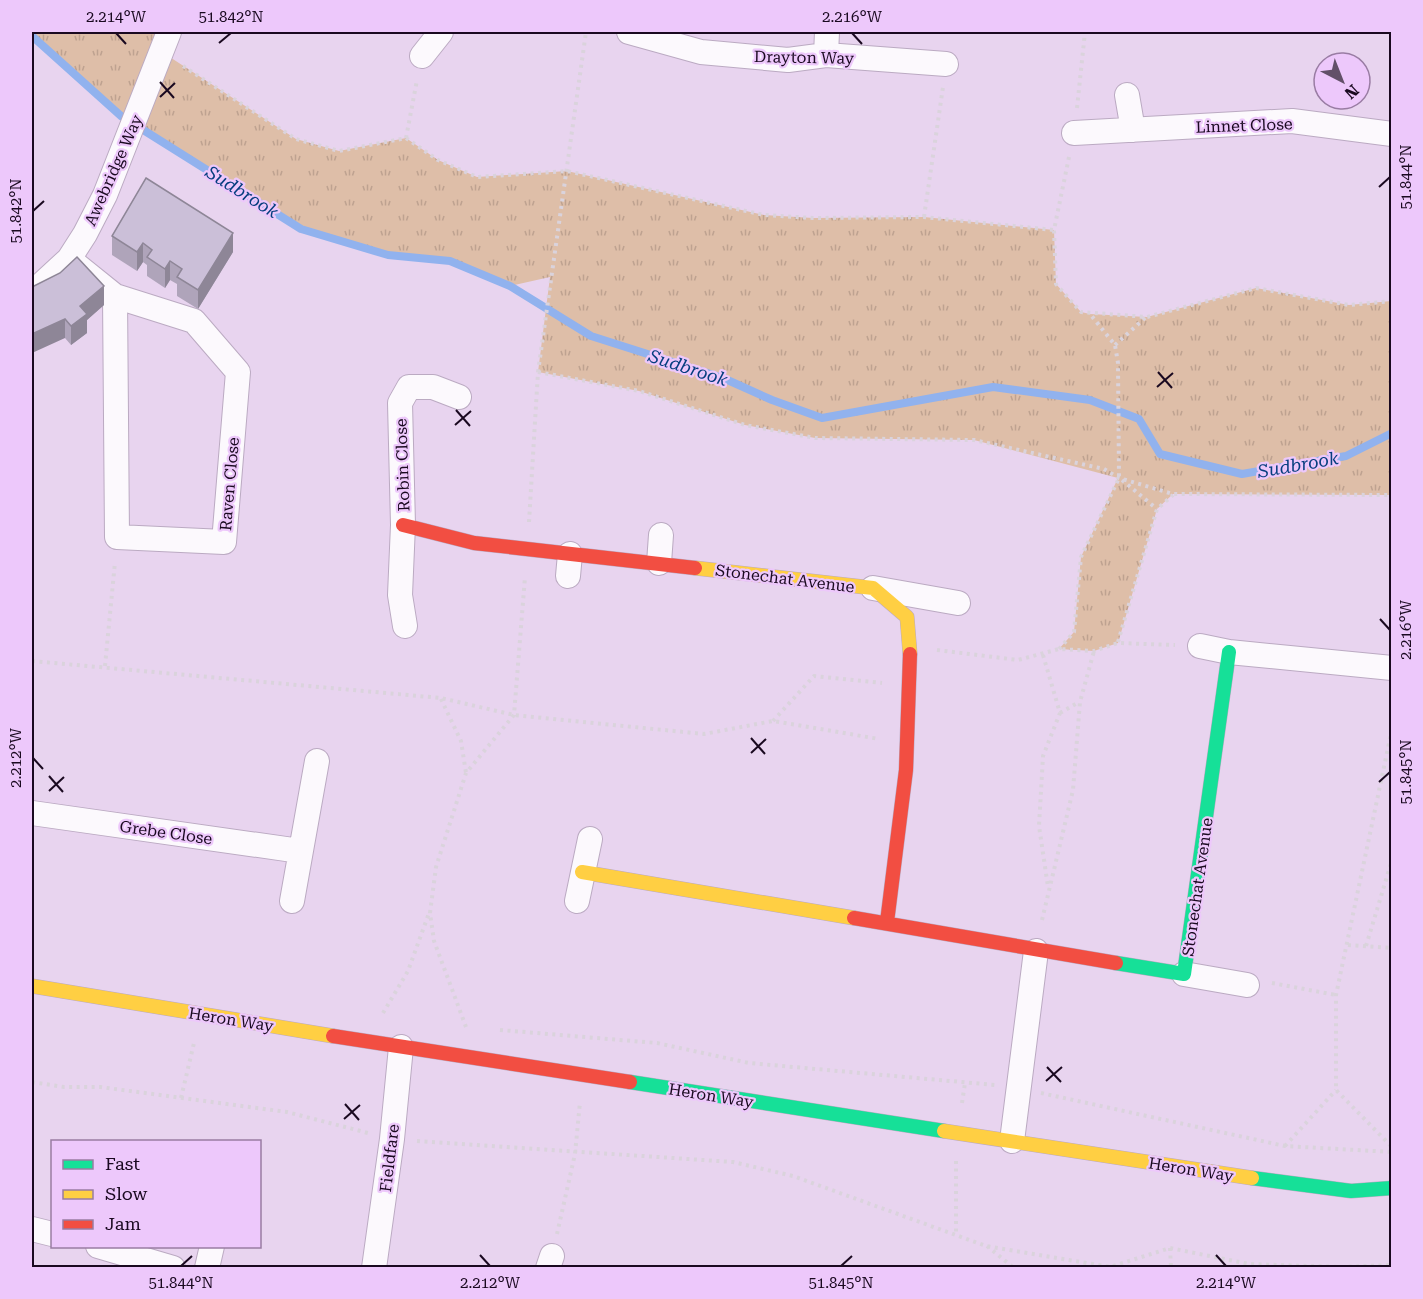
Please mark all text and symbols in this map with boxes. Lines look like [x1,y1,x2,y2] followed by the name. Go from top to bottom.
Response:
[86,8,147,26] text: 2.214°W
[198,8,264,26] text: 51.842°N
[822,8,883,26] text: 2.216°W
[754,47,855,68] street label: Drayton Way
[1312,51,1372,111] north arrow
[1341,81,1363,103] text: N
[80,111,147,229] street label: Awebridge Way
[1195,114,1293,137] street label: Linnet Close
[1397,144,1415,210] text: 51.844°N
[201,160,283,222] water label: Sudbrook
[7,178,25,244] text: 51.842°N
[645,345,730,390] water label: Sudbrook
[391,418,414,512] street label: Robin Close
[216,436,243,532] street label: Raven Close
[1255,447,1340,482] water label: Sudbrook
[714,561,856,596] street label: Stonechat Avenue
[1397,599,1415,660] text: 2.216°W
[7,727,25,788] text: 2.212°W
[1397,739,1415,805] text: 51.845°N
[1178,816,1217,958] street label: Stonechat Avenue
[118,817,214,848] street label: Grebe Close
[187,1003,275,1036] street label: Heron Way
[667,1079,755,1112] street label: Heron Way
[376,1123,403,1193] street label: Fieldfare
[51,1140,261,1248] legend
[105,1153,140,1174] text: Fast
[1147,1153,1235,1186] street label: Heron Way
[105,1183,147,1204] text: Slow
[105,1213,141,1234] text: Jam
[148,1274,214,1292] text: 51.844°N
[460,1274,521,1292] text: 2.212°W
[808,1274,874,1292] text: 51.845°N
[1196,1274,1257,1292] text: 2.214°W

